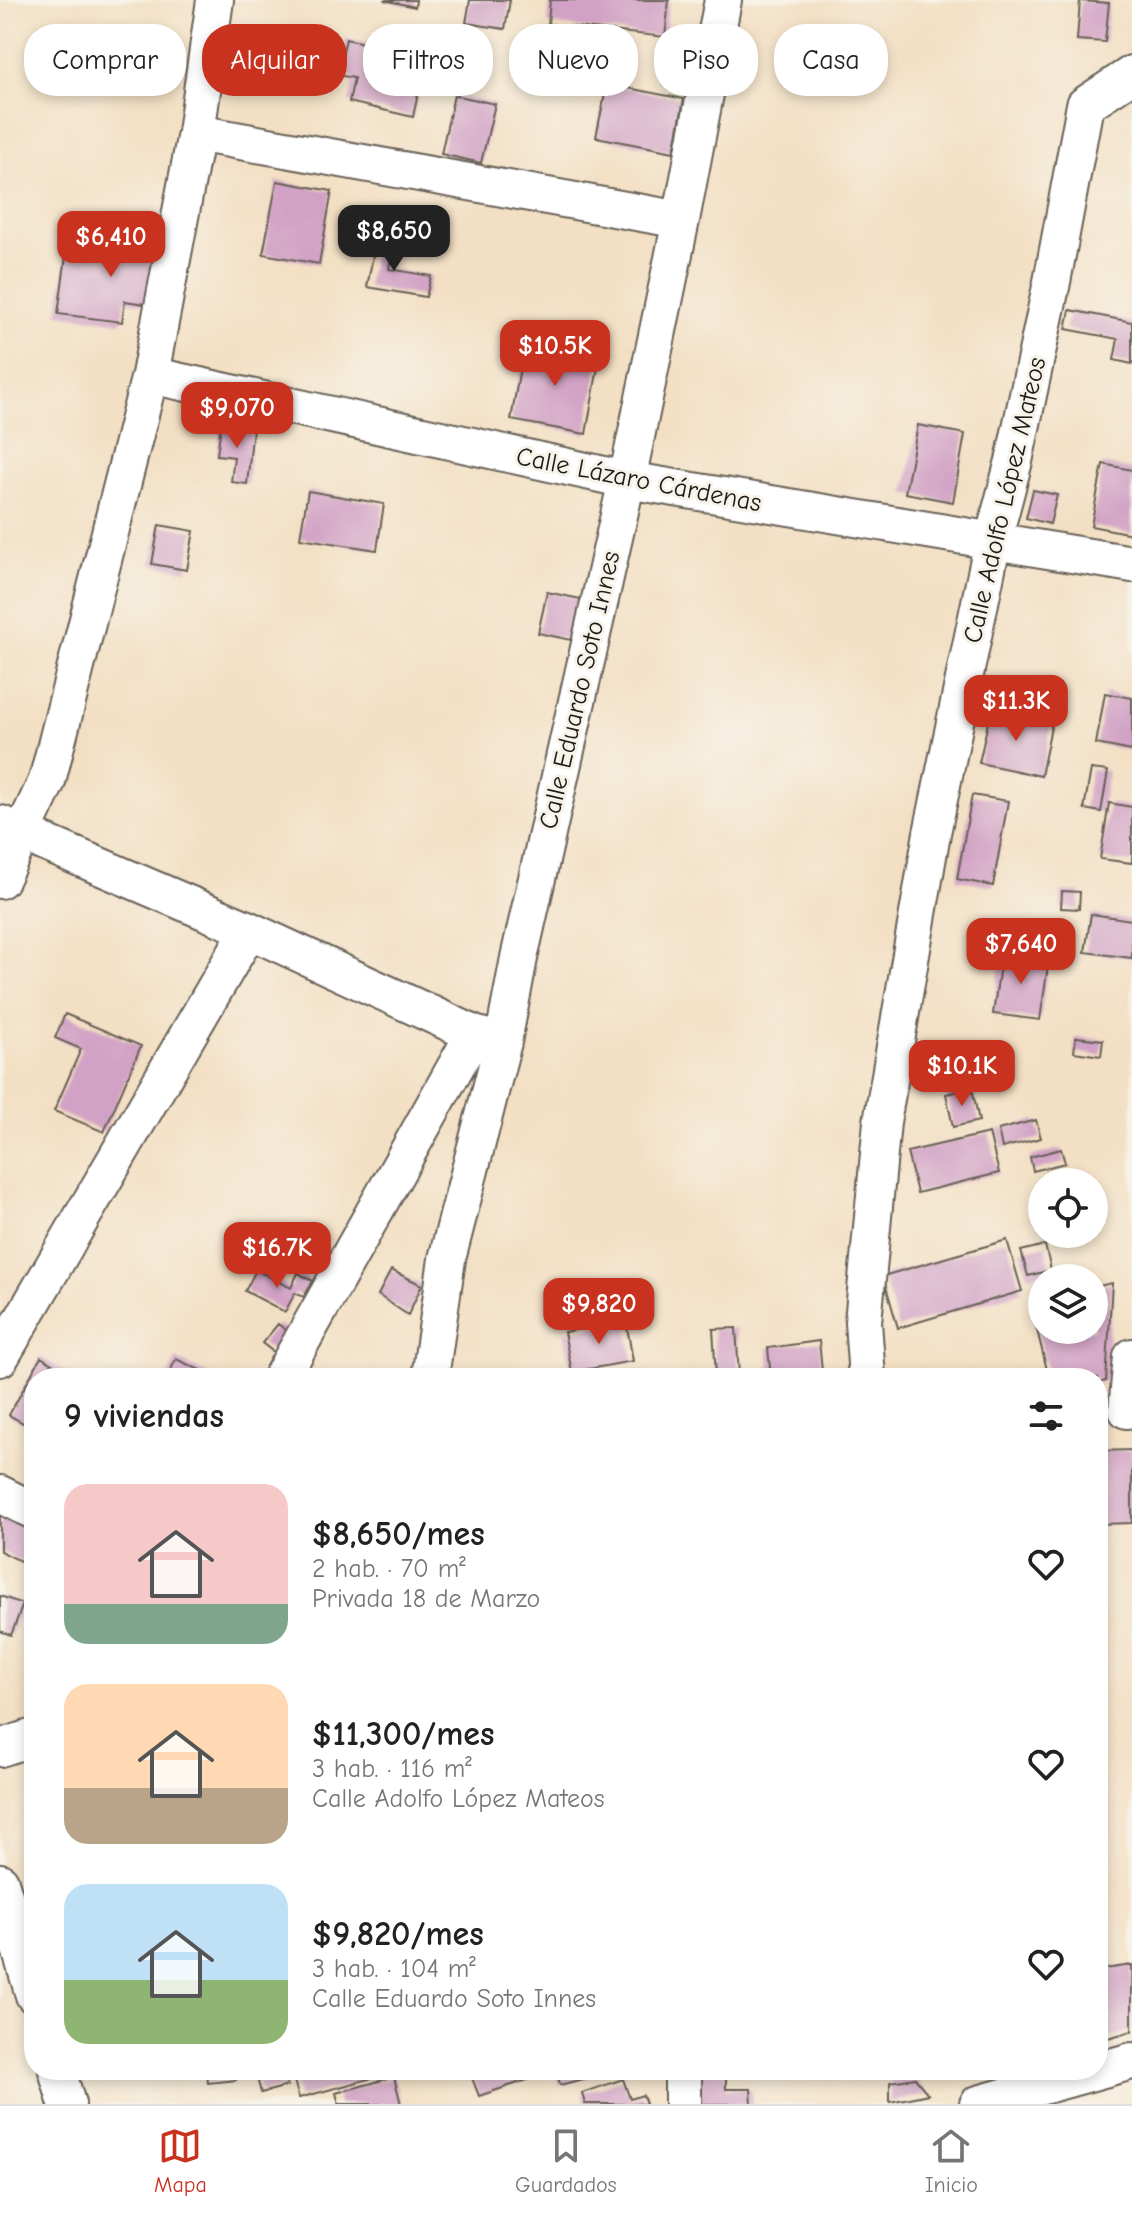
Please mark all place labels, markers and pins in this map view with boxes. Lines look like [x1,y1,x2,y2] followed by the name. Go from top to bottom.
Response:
[329,205,459,273] pin: $8,650
[46,211,176,279] pin: $6,410
[490,320,620,388] pin: $10.5K
[172,382,302,450] pin: $9,070
[951,675,1081,743] pin: $11.3K
[956,918,1086,986] pin: $7,640
[897,1040,1027,1108] pin: $10.1K
[212,1222,342,1290] pin: $16.7K
[534,1278,664,1346] pin: $9,820

